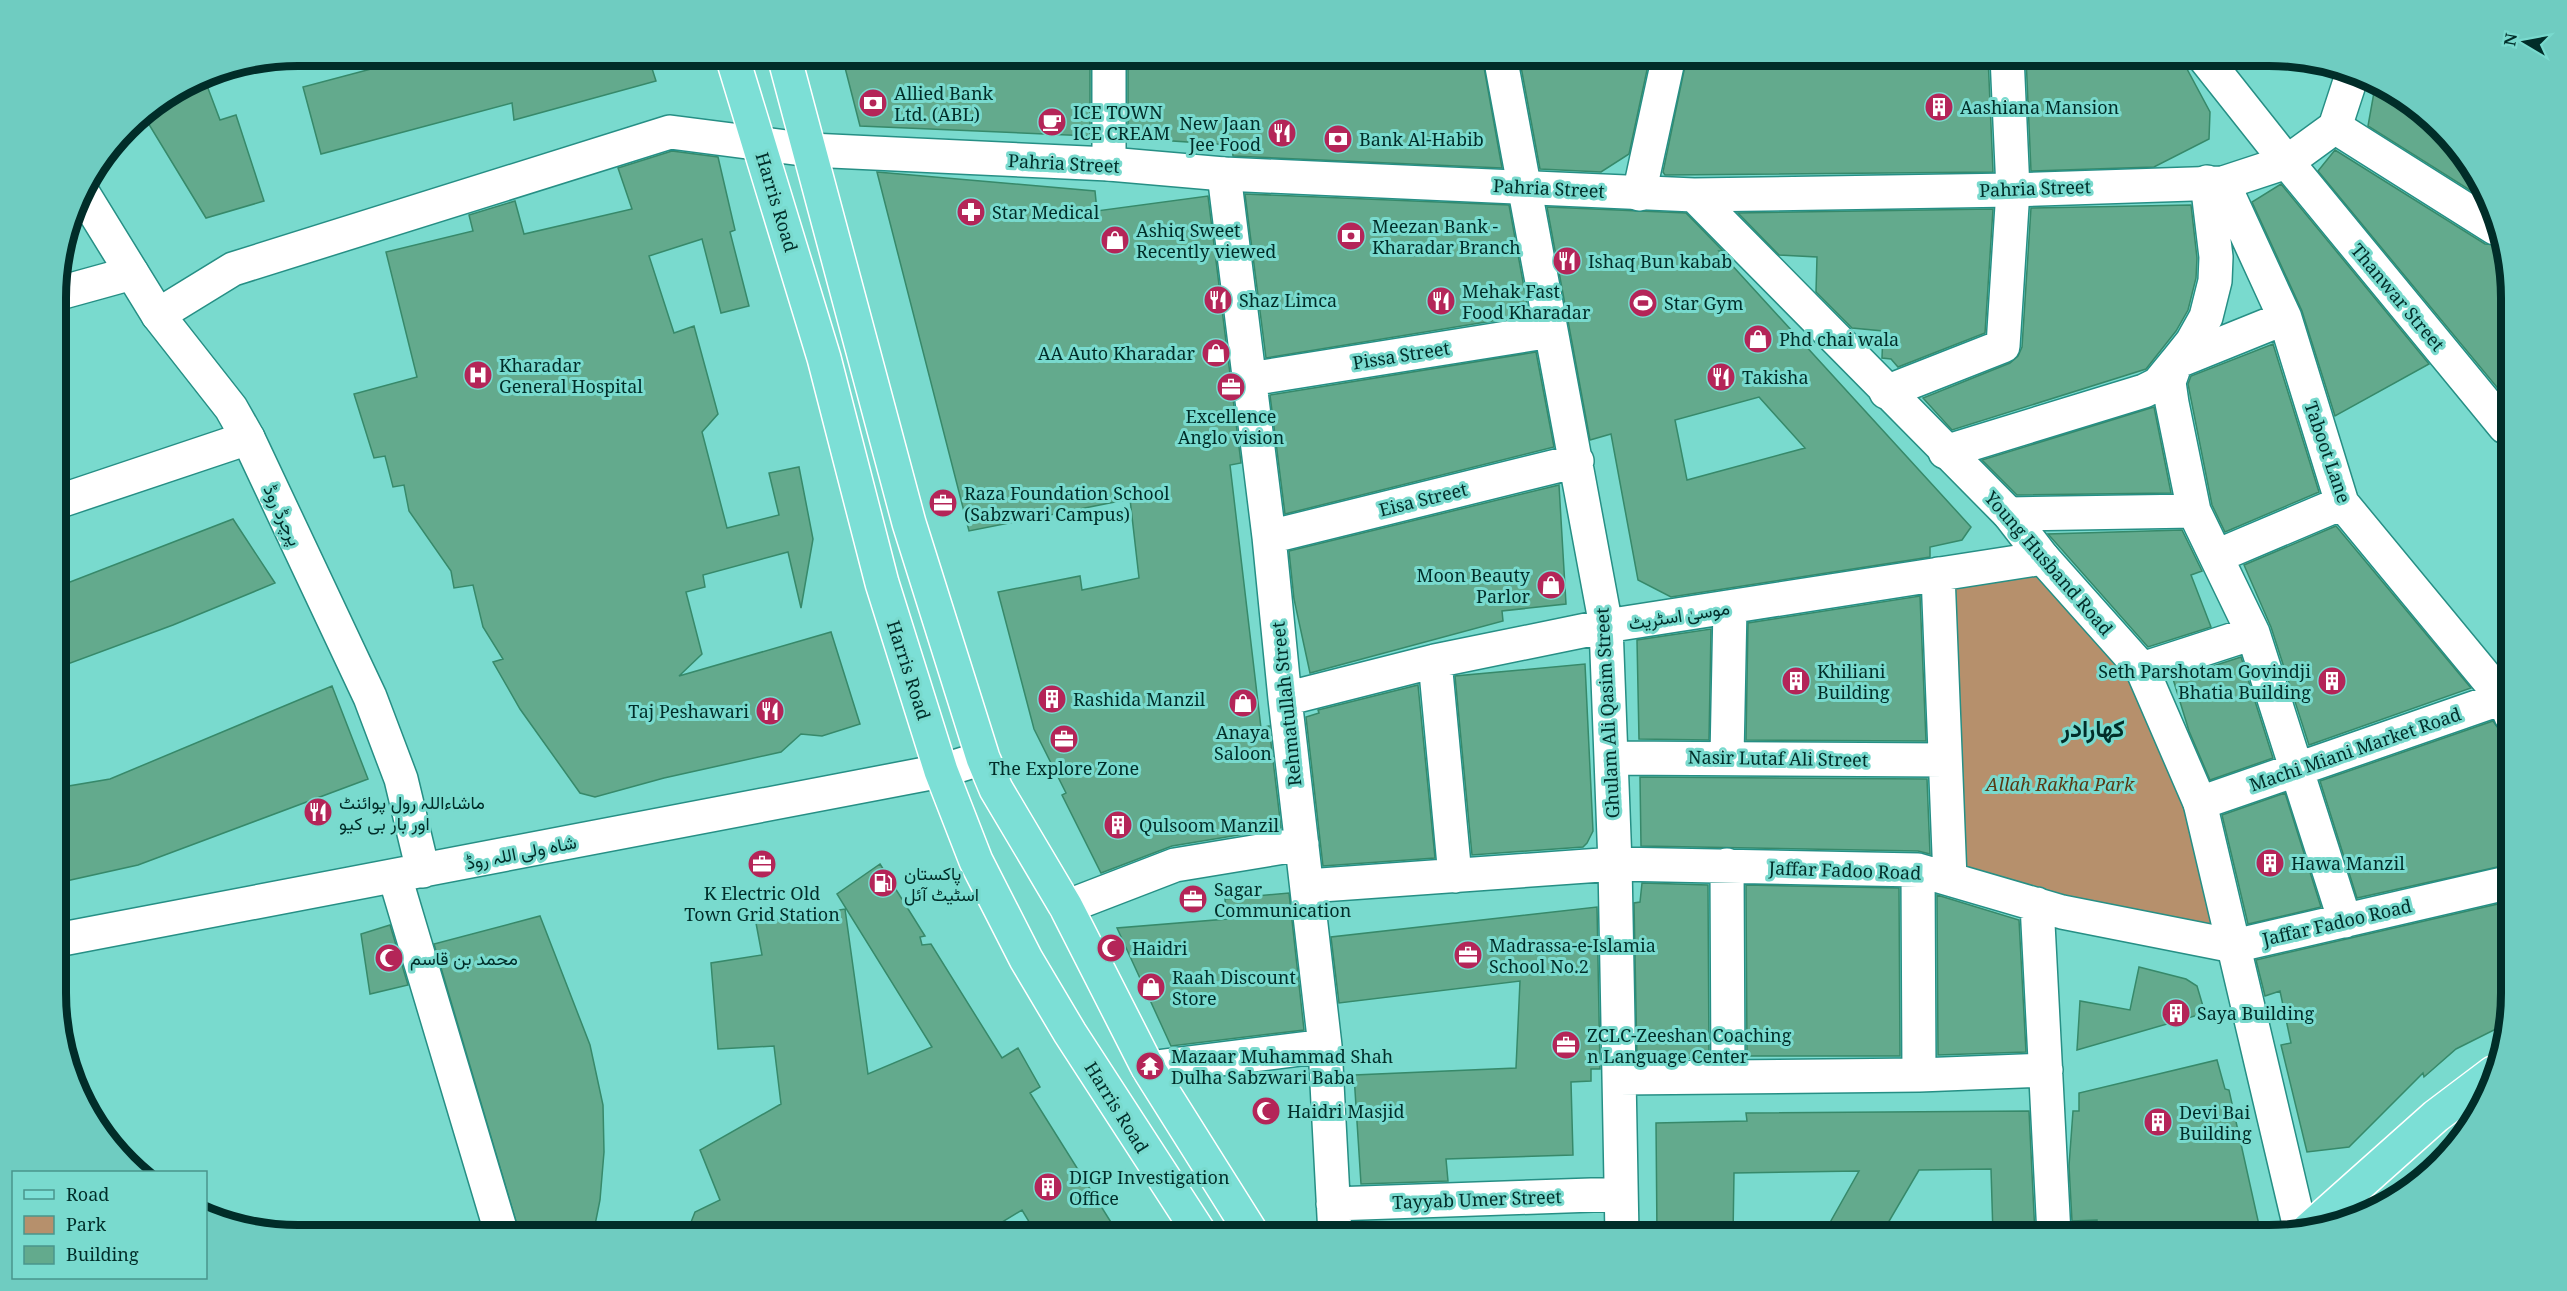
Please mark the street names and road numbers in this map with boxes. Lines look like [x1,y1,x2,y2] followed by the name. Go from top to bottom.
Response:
[1008,148,1120,178] street label: Pahria Street
[750,149,804,255] street label: Harris Road
[1493,173,1605,203] street label: Pahria Street
[1979,174,2091,202] street label: Pahria Street
[2346,238,2450,356] street label: Thanwar Street
[1351,335,1451,375] street label: Pissa Street
[2299,398,2357,506] street label: Taboot Lane
[1376,476,1470,522] street label: Eisa Street
[257,480,308,550] street label: پرچرڈ روڈ
[1979,485,2118,640] street label: Young Husband Road
[1627,595,1731,635] street label: موسیٰ اسٹریٹ
[1589,607,1625,819] street label: Ghulam Ali Qasim Street
[882,617,936,723] street label: Harris Road
[1265,621,1307,787] street label: Rehmatullah Street
[2246,701,2464,797] street label: Machi Miani Market Road
[1688,744,1868,772] street label: Nasir Lutaf Ali Street
[464,830,578,874] street label: شاہ ولی اللہ روڈ
[1767,855,1922,885] street label: Jaffar Fadoo Road
[2259,893,2414,951] street label: Jaffar Fadoo Road
[1079,1057,1155,1157] street label: Harris Road
[1392,1184,1562,1214] street label: Tayyab Umer Street

